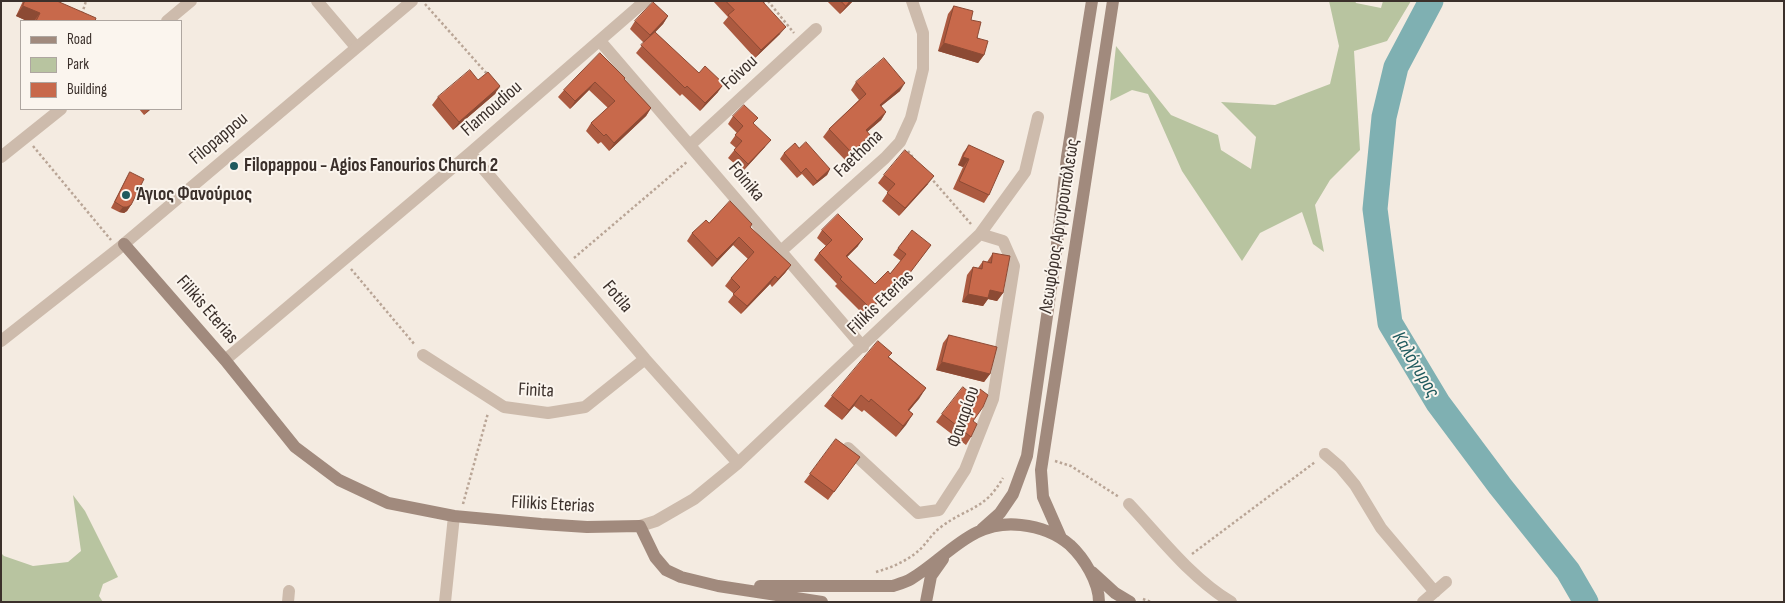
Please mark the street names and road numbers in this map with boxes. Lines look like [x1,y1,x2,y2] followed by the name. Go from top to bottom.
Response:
[717,51,763,95] street label: Foivou
[457,76,527,142] street label: Flamoudiou
[185,108,253,170] street label: Filopappou
[830,125,888,183] street label: Faethona
[1035,137,1085,315] street label: Λεωφόρος Αργυρουπόλεως
[723,158,769,206] street label: Foinika
[843,266,919,340] street label: Filikis Eterias
[171,271,243,349] street label: Filikis Eterias
[597,276,637,318] street label: Fotila
[518,379,554,403] street label: Finita
[943,383,985,451] street label: Φαναρίου
[511,491,595,519] street label: Filikis Eterias

